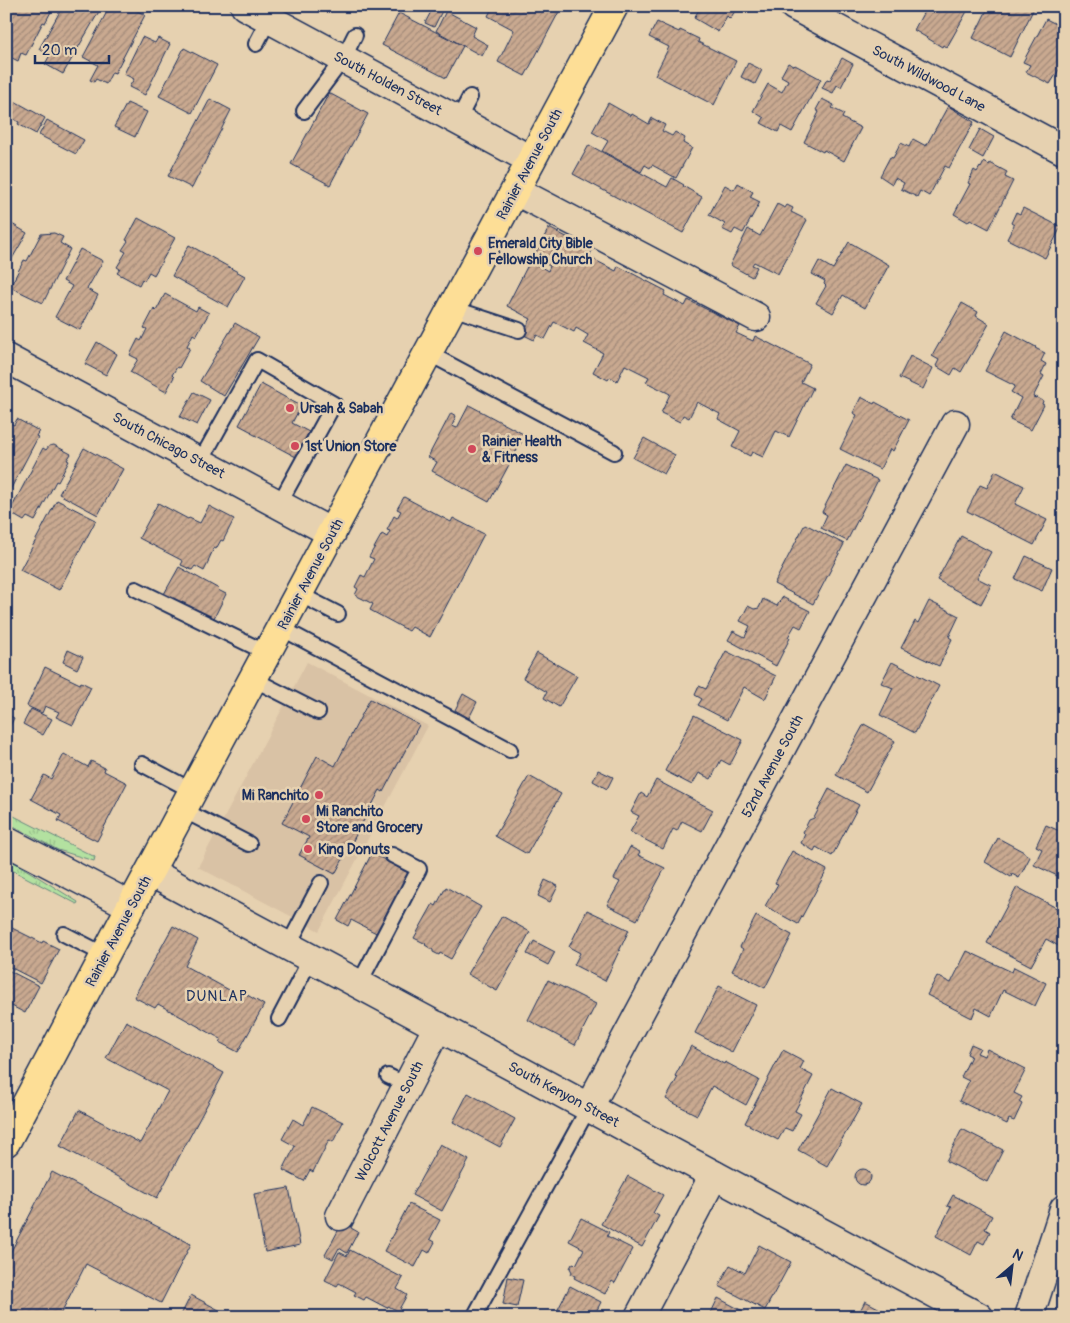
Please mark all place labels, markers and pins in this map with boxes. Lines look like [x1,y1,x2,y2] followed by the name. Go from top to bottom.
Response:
[488,235,594,268] place label: Emerald City Bible Fellowship Church
[472,245,484,257] marker: Emerald City Bible Fellowship Church
[300,400,383,417] place label: Ursah & Sabah
[284,402,296,414] marker: Ursah & Sabah
[482,433,562,466] place label: Rainier Health & Fitness
[305,438,397,455] place label: 1st Union Store
[289,440,301,452] marker: 1st Union Store
[466,443,478,455] marker: Rainier Health & Fitness
[242,787,309,804] place label: Mi Ranchito
[313,789,325,801] marker: Mi Ranchito
[316,803,422,836] place label: Mi Ranchito Store and Grocery
[300,813,312,825] marker: Mi Ranchito Store and Grocery
[318,841,391,858] place label: King Donuts
[302,843,314,855] marker: King Donuts

